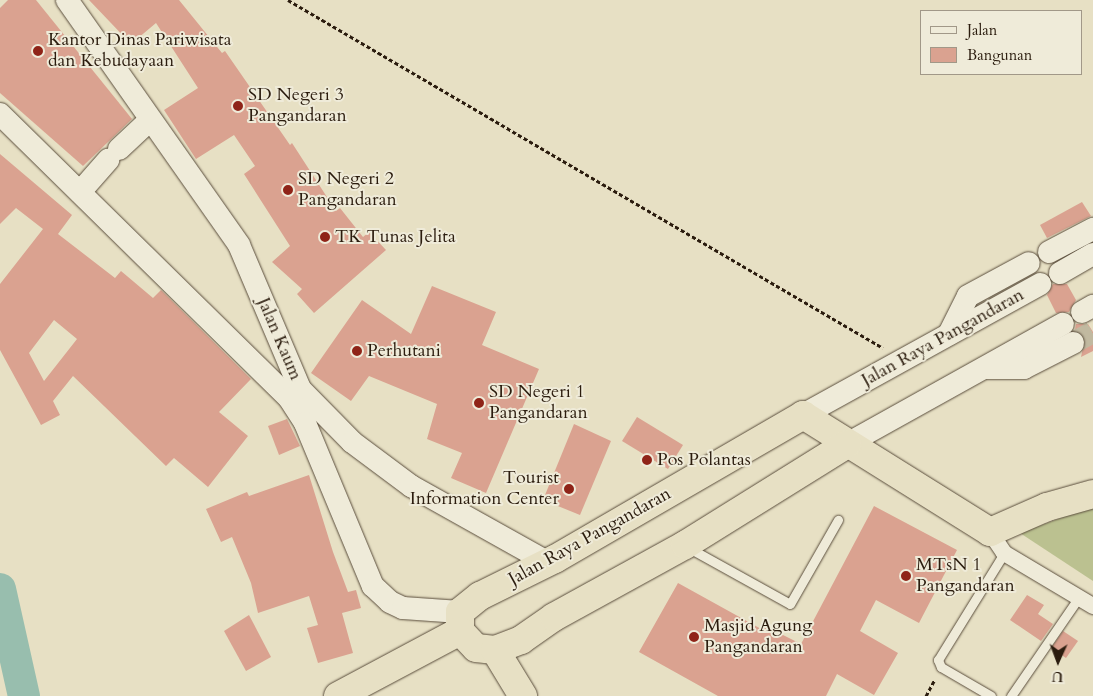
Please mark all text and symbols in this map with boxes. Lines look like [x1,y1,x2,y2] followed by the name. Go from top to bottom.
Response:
[920,10,1083,75] legend
[967,20,997,40] text: Jalan
[48,30,232,72] place label: Kantor Dinas Pariwisata dan Kebudayaan
[32,45,44,57] marker: Kantor Dinas Pariwisata dan Kebudayaan
[967,45,1032,65] text: Bangunan
[248,85,347,128] place label: SD Negeri 3 Pangandaran
[232,100,244,112] marker: SD Negeri 3 Pangandaran
[298,169,397,212] place label: SD Negeri 2 Pangandaran
[282,184,294,196] marker: SD Negeri 2 Pangandaran
[335,226,456,248] place label: TK Tunas Jelita
[319,231,331,243] marker: TK Tunas Jelita
[858,284,1028,392] street label: Jalan Raya Pangandaran
[252,294,306,384] street label: Jalan Kaum
[367,340,441,362] place label: Perhutani
[351,345,363,357] marker: Perhutani
[489,382,588,424] place label: SD Negeri 1 Pangandaran
[473,397,485,409] marker: SD Negeri 1 Pangandaran
[657,449,751,471] place label: Pos Polantas
[641,454,653,466] marker: Pos Polantas
[410,468,559,510] place label: Tourist Information Center
[505,483,675,591] street label: Jalan Raya Pangandaran
[563,483,575,495] marker: Tourist Information Center
[916,555,1015,598] place label: MTsN 1 Pangandaran
[900,570,912,582] marker: MTsN 1 Pangandaran
[704,616,812,659] place label: Masjid Agung Pangandaran
[688,631,700,643] marker: Masjid Agung Pangandaran
[1033,636,1083,686] north arrow
[1051,667,1064,686] text: U

